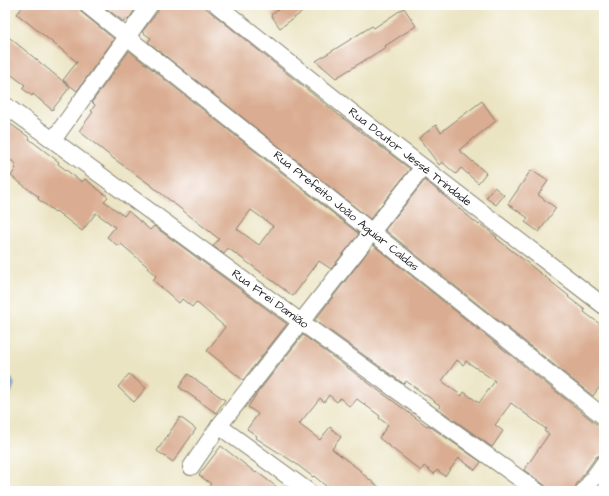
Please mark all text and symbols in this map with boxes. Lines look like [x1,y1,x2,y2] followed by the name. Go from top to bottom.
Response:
[345,103,476,211] street label: Rua Doutor Jessé Trindade
[269,147,422,276] street label: Rua Prefeito João Aguiar Caldas
[228,265,312,333] street label: Rua Frei Damião

